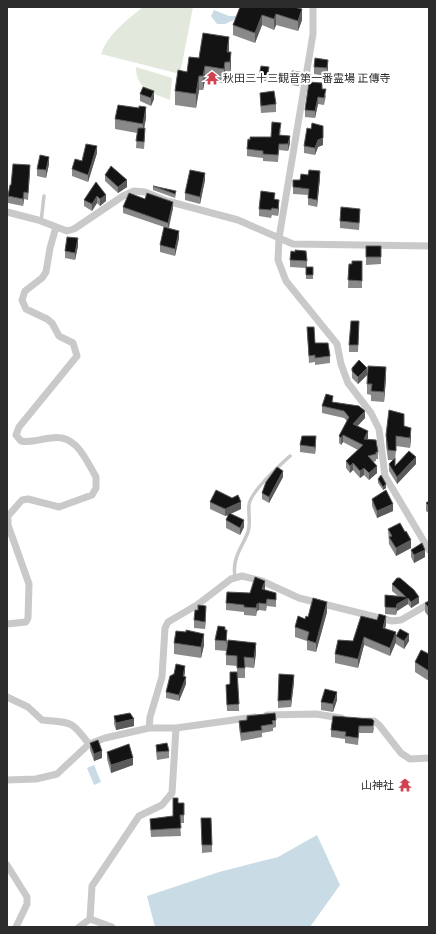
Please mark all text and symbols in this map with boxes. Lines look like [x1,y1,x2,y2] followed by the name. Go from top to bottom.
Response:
[204,70,220,86] temple icon: 秋田三十三観音第一番霊場 正傳寺
[223,72,391,84] place label: 秋田三十三観音第一番霊場 正傳寺
[397,777,413,793] temple icon: 山神社
[361,779,394,791] place label: 山神社

